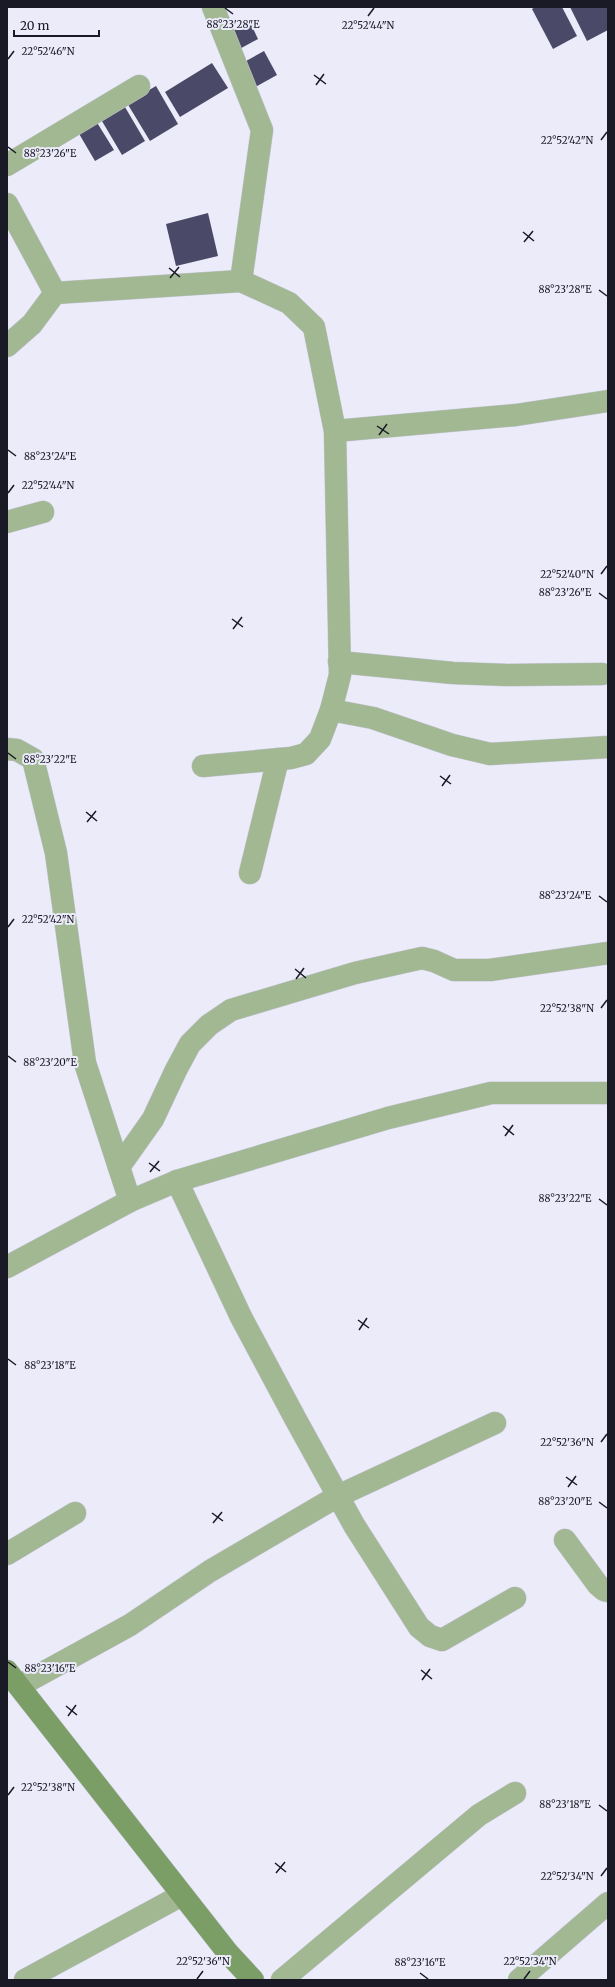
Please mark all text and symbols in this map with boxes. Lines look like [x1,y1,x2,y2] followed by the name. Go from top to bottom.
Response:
[14,12,99,38] scale bar
[20,18,49,33] text: 20 m
[206,18,260,31] text: 88°23'28"E
[342,19,395,32] text: 22°52'44"N
[22,45,75,58] text: 22°52'46"N
[541,134,594,147] text: 22°52'42"N
[24,147,77,160] text: 88°23'26"E
[538,283,592,296] text: 88°23'28"E
[24,450,77,463] text: 88°23'24"E
[22,479,75,492] text: 22°52'44"N
[540,568,594,581] text: 22°52'40"N
[539,586,592,599] text: 88°23'26"E
[24,753,77,766] text: 88°23'22"E
[539,889,592,902] text: 88°23'24"E
[22,913,75,926] text: 22°52'42"N
[540,1002,594,1015] text: 22°52'38"N
[23,1056,77,1069] text: 88°23'20"E
[539,1192,592,1205] text: 88°23'22"E
[24,1359,76,1372] text: 88°23'18"E
[540,1436,594,1449] text: 22°52'36"N
[538,1495,592,1508] text: 88°23'20"E
[25,1662,76,1675] text: 88°23'16"E
[21,1781,75,1794] text: 22°52'38"N
[539,1798,591,1811] text: 88°23'18"E
[540,1870,594,1883] text: 22°52'34"N
[176,1955,230,1968] text: 22°52'36"N
[503,1955,557,1968] text: 22°52'34"N
[395,1956,446,1969] text: 88°23'16"E

